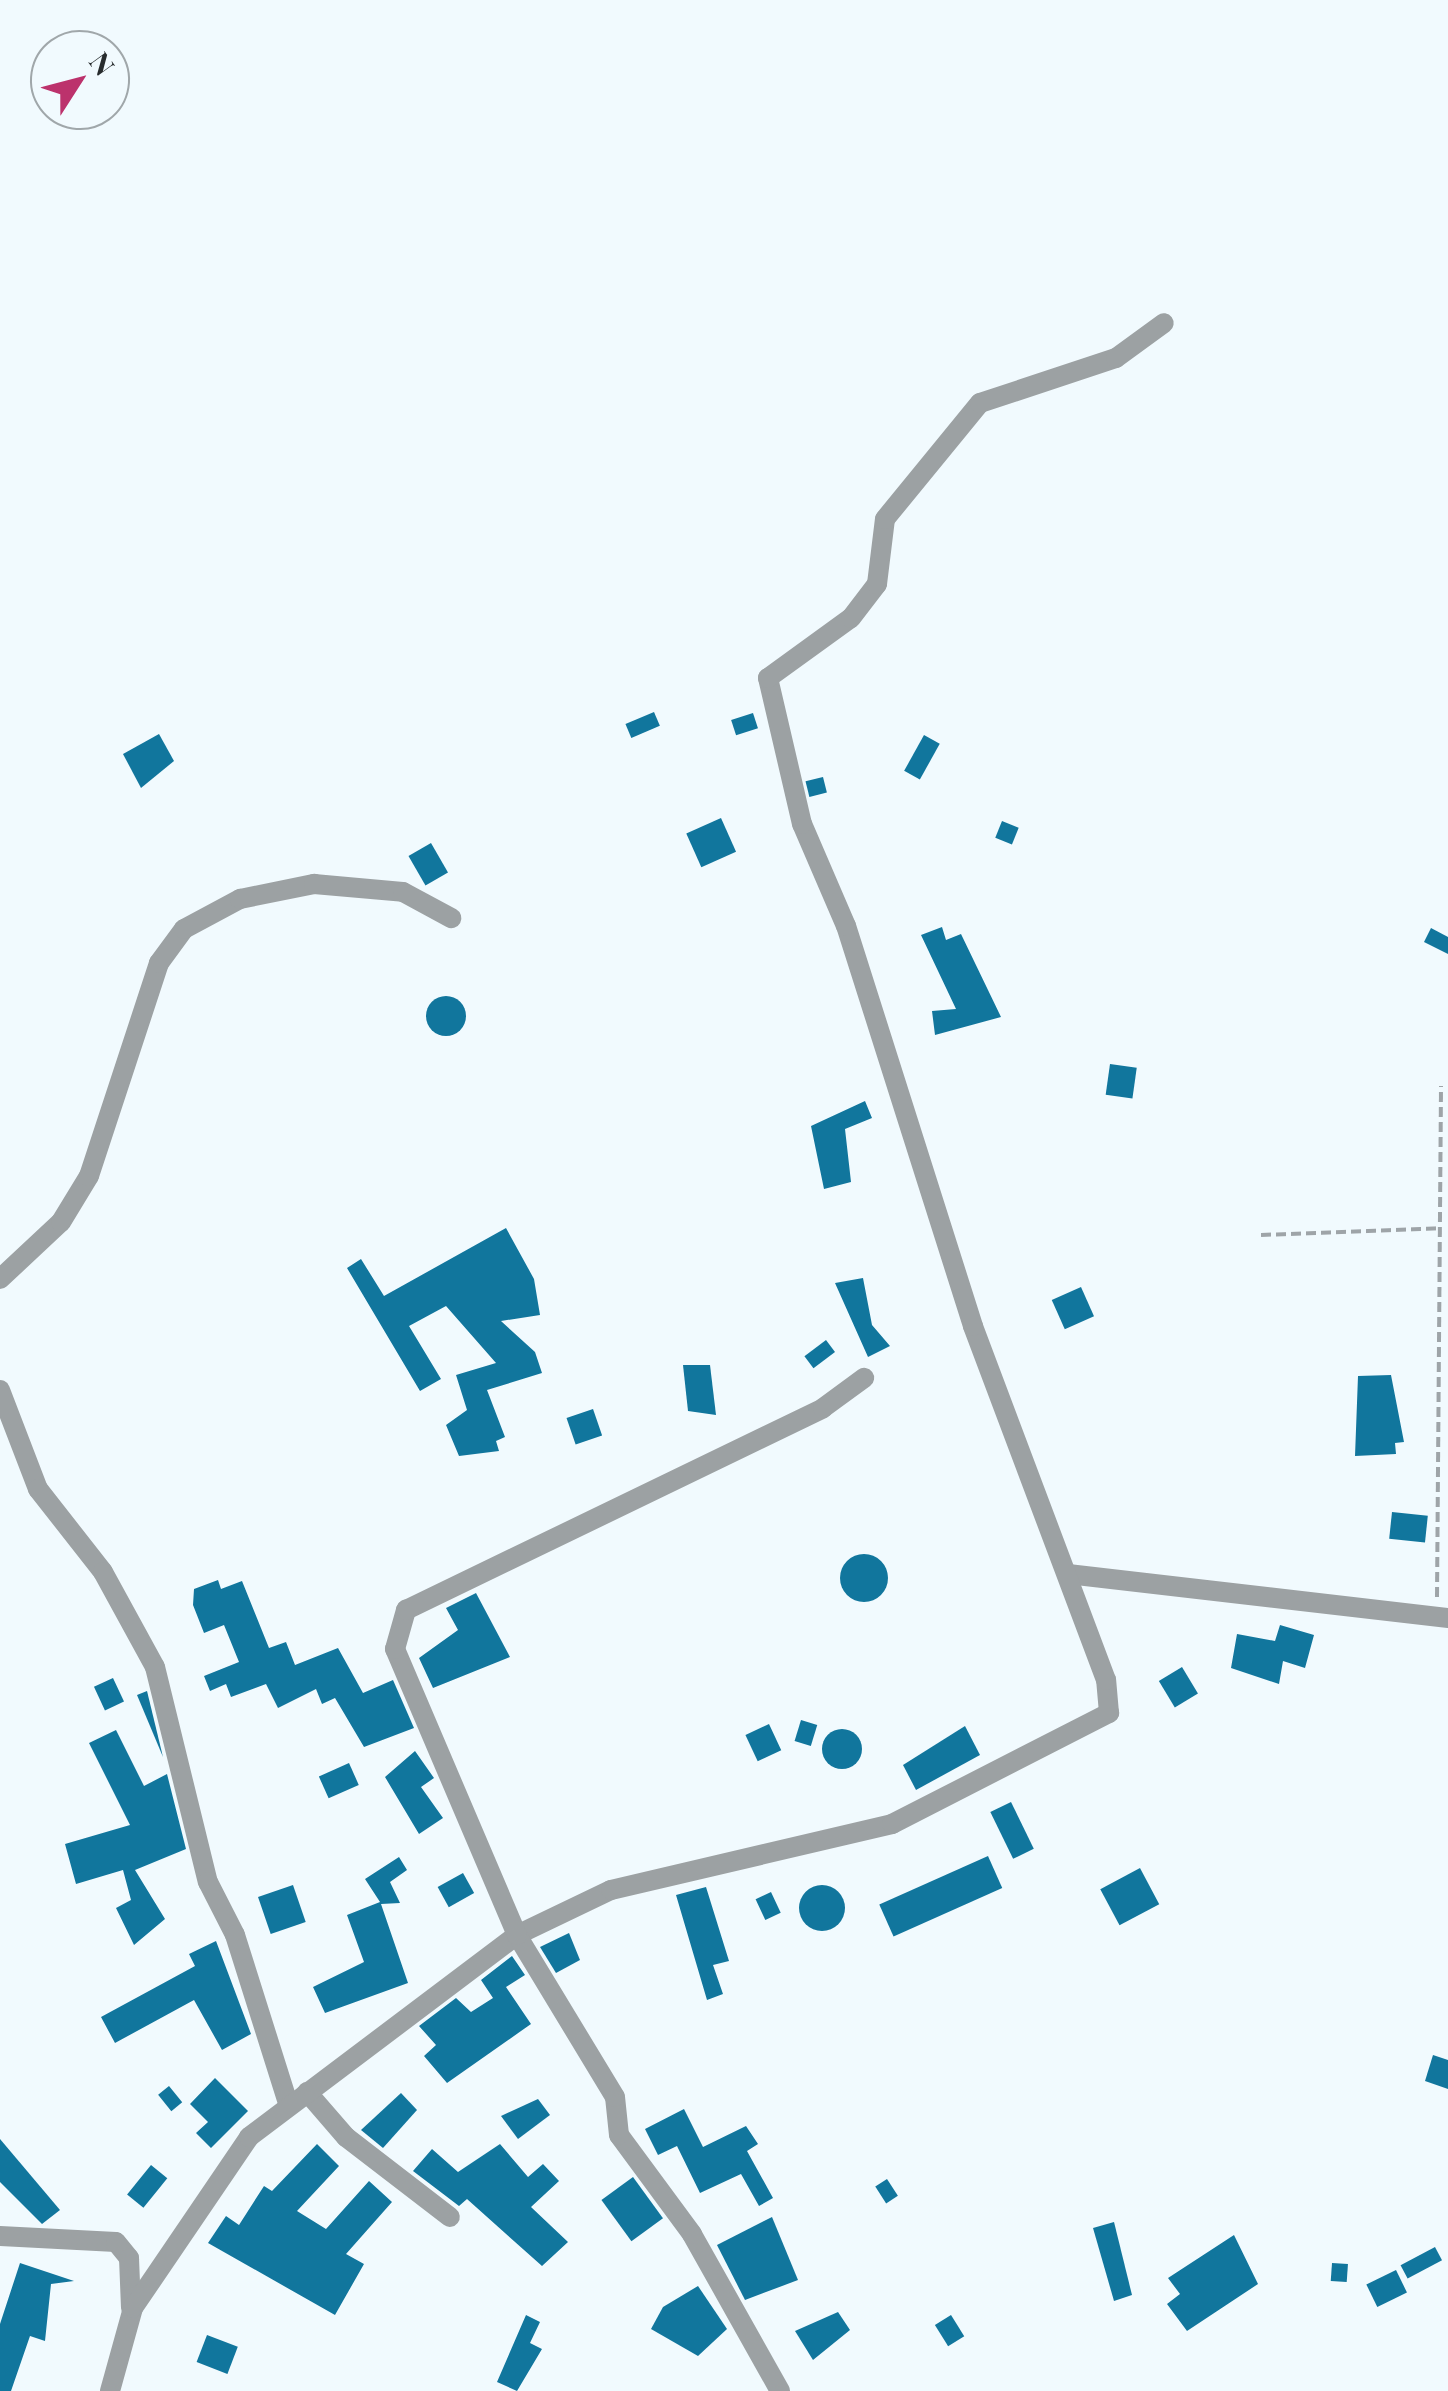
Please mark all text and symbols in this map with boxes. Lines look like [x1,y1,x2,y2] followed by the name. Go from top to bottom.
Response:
[30,30,130,130] north arrow
[82,44,124,82] text: N

